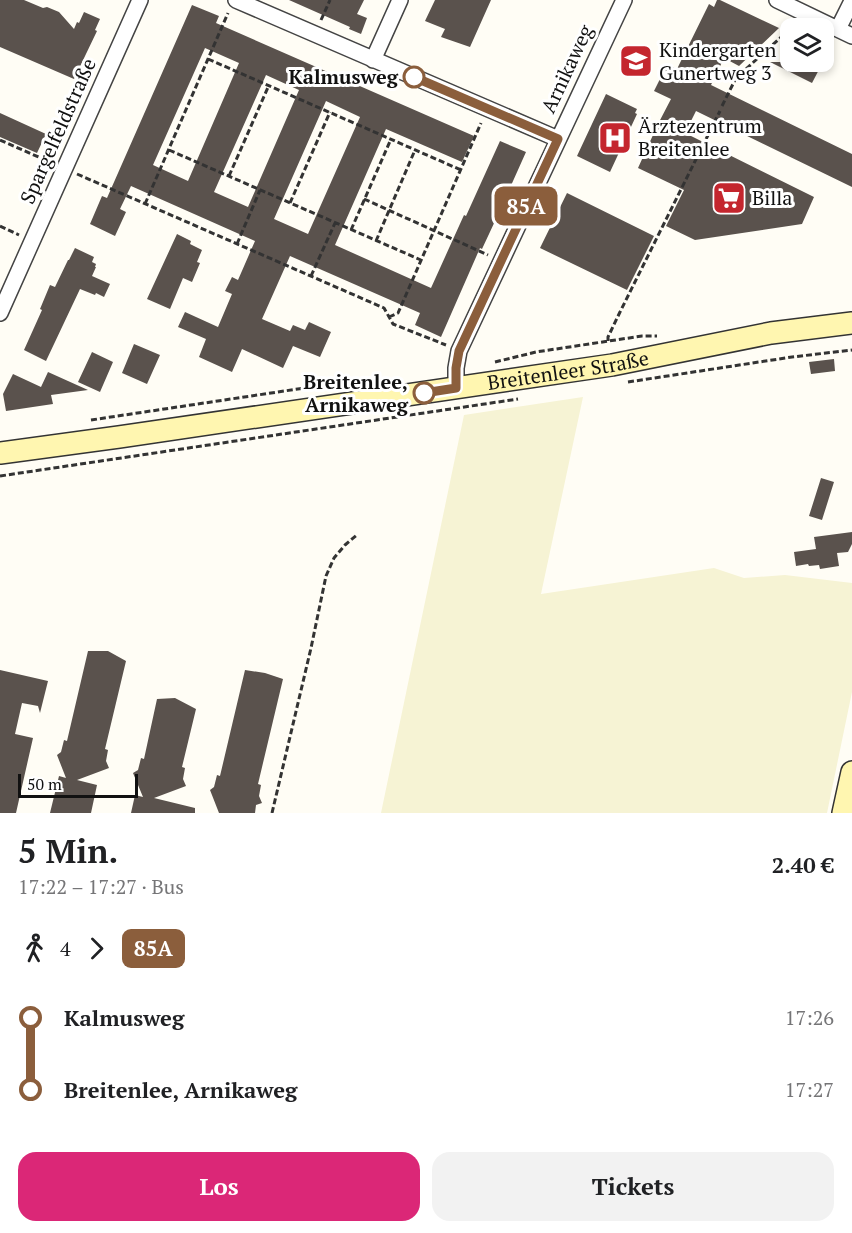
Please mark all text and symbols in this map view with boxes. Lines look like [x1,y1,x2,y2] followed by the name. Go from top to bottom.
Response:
[780,18,834,72] map controls
[780,18,834,72] button: layers
[534,20,599,117] street label: Arnikaweg
[659,36,776,86] place label: Kindergarten Gunertweg 3
[618,43,654,79] school or university icon: Kindergarten Gunertweg 3
[13,54,102,208] street label: Spargelfeldstraße
[289,63,399,90] place label: Kalmusweg
[403,66,425,88] marker: Kalmusweg
[638,112,762,162] place label: Ärztezentrum Breitenlee
[597,120,633,156] hospital icon: Ärztezentrum Breitenlee
[711,180,747,216] supermarket icon: Billa
[752,184,792,211] place label: Billa
[492,186,560,226] line badge: 85A
[506,192,546,220] text: 85A
[486,344,651,396] street label: Breitenleer Straße
[303,368,409,418] place label: Breitenlee, Arnikaweg
[413,382,435,404] marker: Breitenlee, Arnikaweg
[18,771,138,798] scale bar
[27,773,62,795] text: 50 m
[18,829,118,872] text: 5 Min.
[772,850,834,879] text: 2.40 €
[18,873,184,900] text: 17:22 – 17:27 · Bus
[18,932,51,965] icon: walk
[80,932,113,965] icon: forward
[134,934,173,962] text: 85A
[60,935,71,962] text: 4
[64,1003,184,1032] text: Kalmusweg
[785,1004,834,1031] text: 17:26
[64,1075,298,1104] text: Breitenlee, Arnikaweg
[785,1076,834,1103] text: 17:27
[18,1152,420,1221] button: Los
[432,1152,834,1221] button: Tickets

